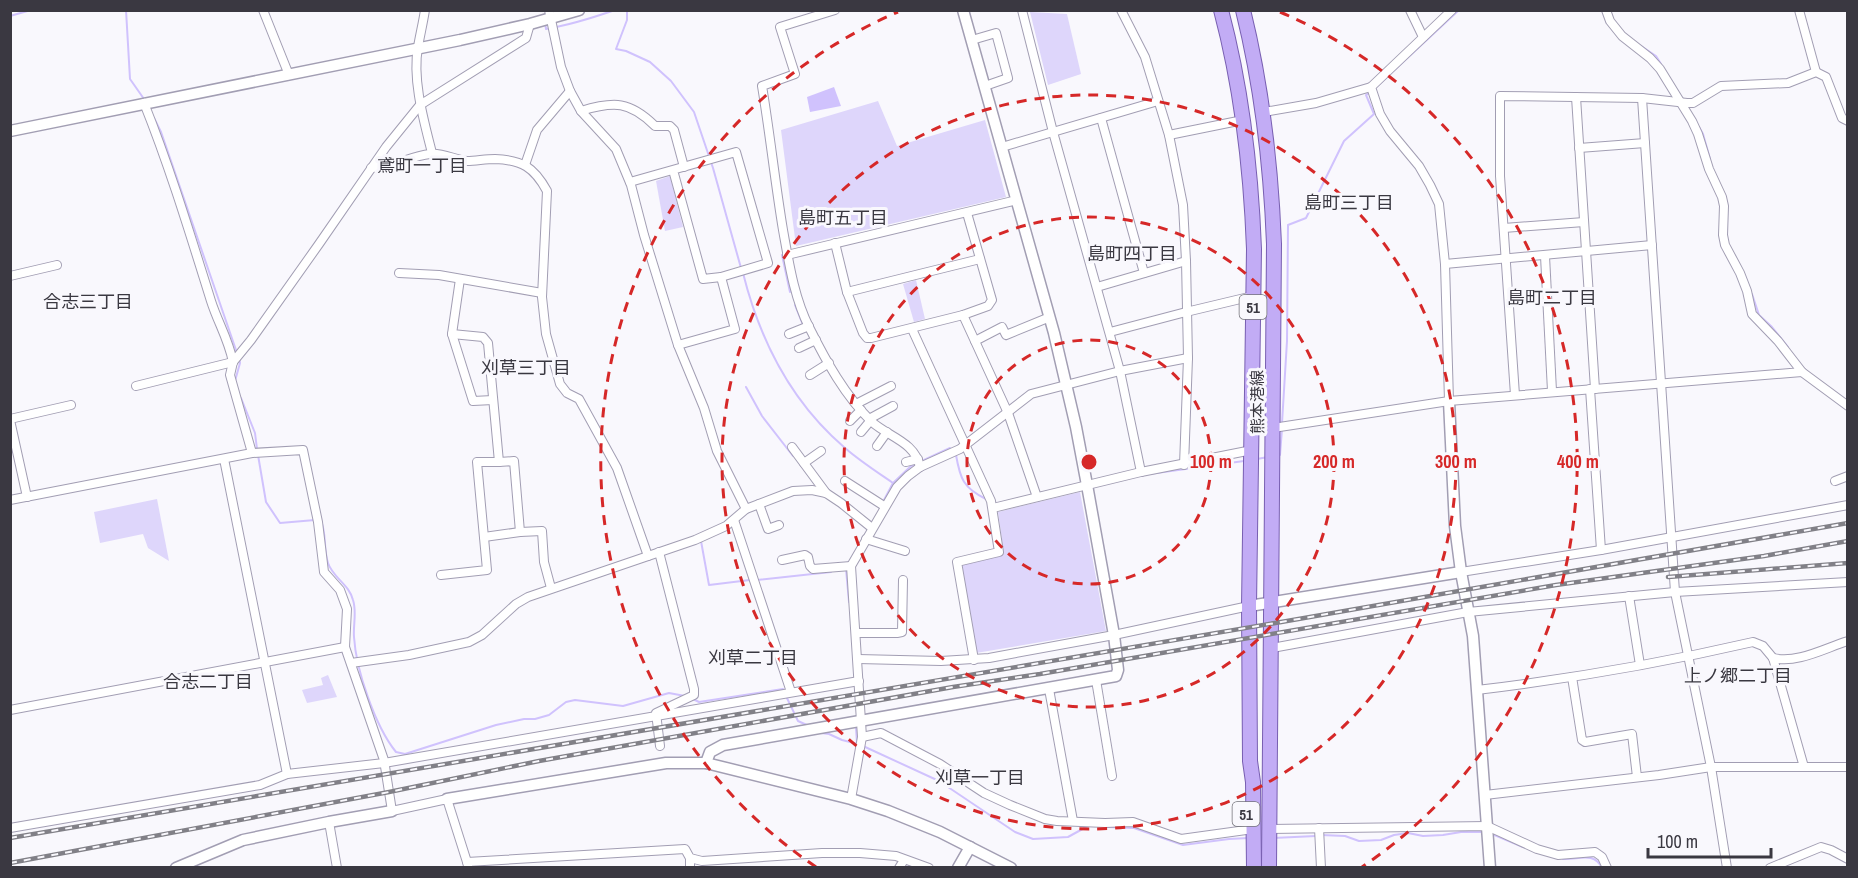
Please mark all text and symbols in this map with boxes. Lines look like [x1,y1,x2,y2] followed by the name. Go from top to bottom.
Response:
[377,153,467,178] district label: 鳶町一丁目
[1304,190,1394,215] district label: 島町三丁目
[798,205,888,230] district label: 島町五丁目
[1087,241,1177,266] district label: 島町四丁目
[1507,285,1597,310] district label: 島町二丁目
[43,289,133,314] district label: 合志三丁目
[1240,295,1266,319] road number: 51
[481,355,571,380] district label: 刈草三丁目
[1246,370,1268,434] street label: 熊本港線
[1190,449,1232,474] text: 100 m
[1313,449,1355,474] text: 200 m
[1435,449,1477,474] text: 300 m
[1557,449,1599,474] text: 400 m
[1079,452,1099,472] centre of rings
[708,645,798,670] district label: 刈草二丁目
[1684,663,1792,688] district label: 上ノ郷二丁目
[163,669,253,694] district label: 合志二丁目
[935,765,1025,790] district label: 刈草一丁目
[1232,802,1260,826] road number: 51
[1648,821,1771,859] scale bar
[1657,829,1698,854] text: 100 m

